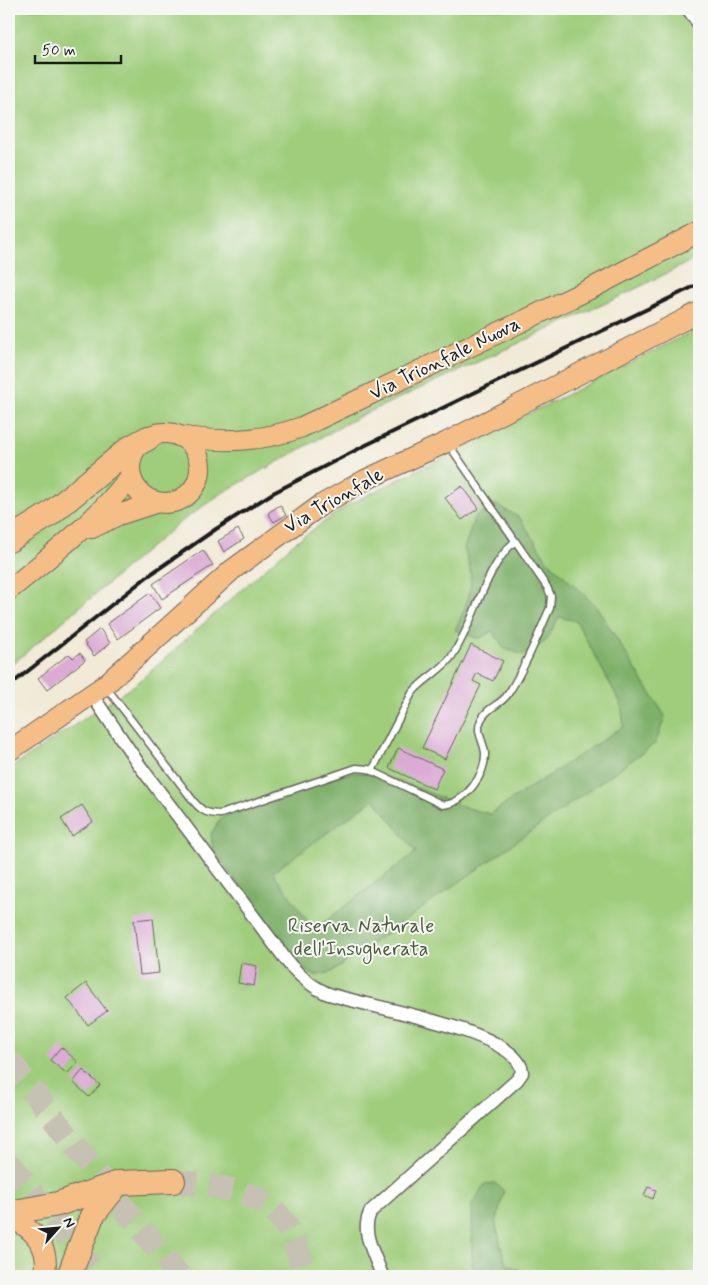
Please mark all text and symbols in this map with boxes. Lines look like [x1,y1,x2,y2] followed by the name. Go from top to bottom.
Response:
[35,32,121,64] scale bar
[42,41,76,61] text: 50 m
[365,311,525,407] street label: Via Trionfale Nuova
[279,461,389,541] street label: Via Trionfale
[288,913,434,964] park label: Riserva Naturale dell'Insugherata
[32,1202,82,1252] north arrow
[59,1214,79,1231] text: N

